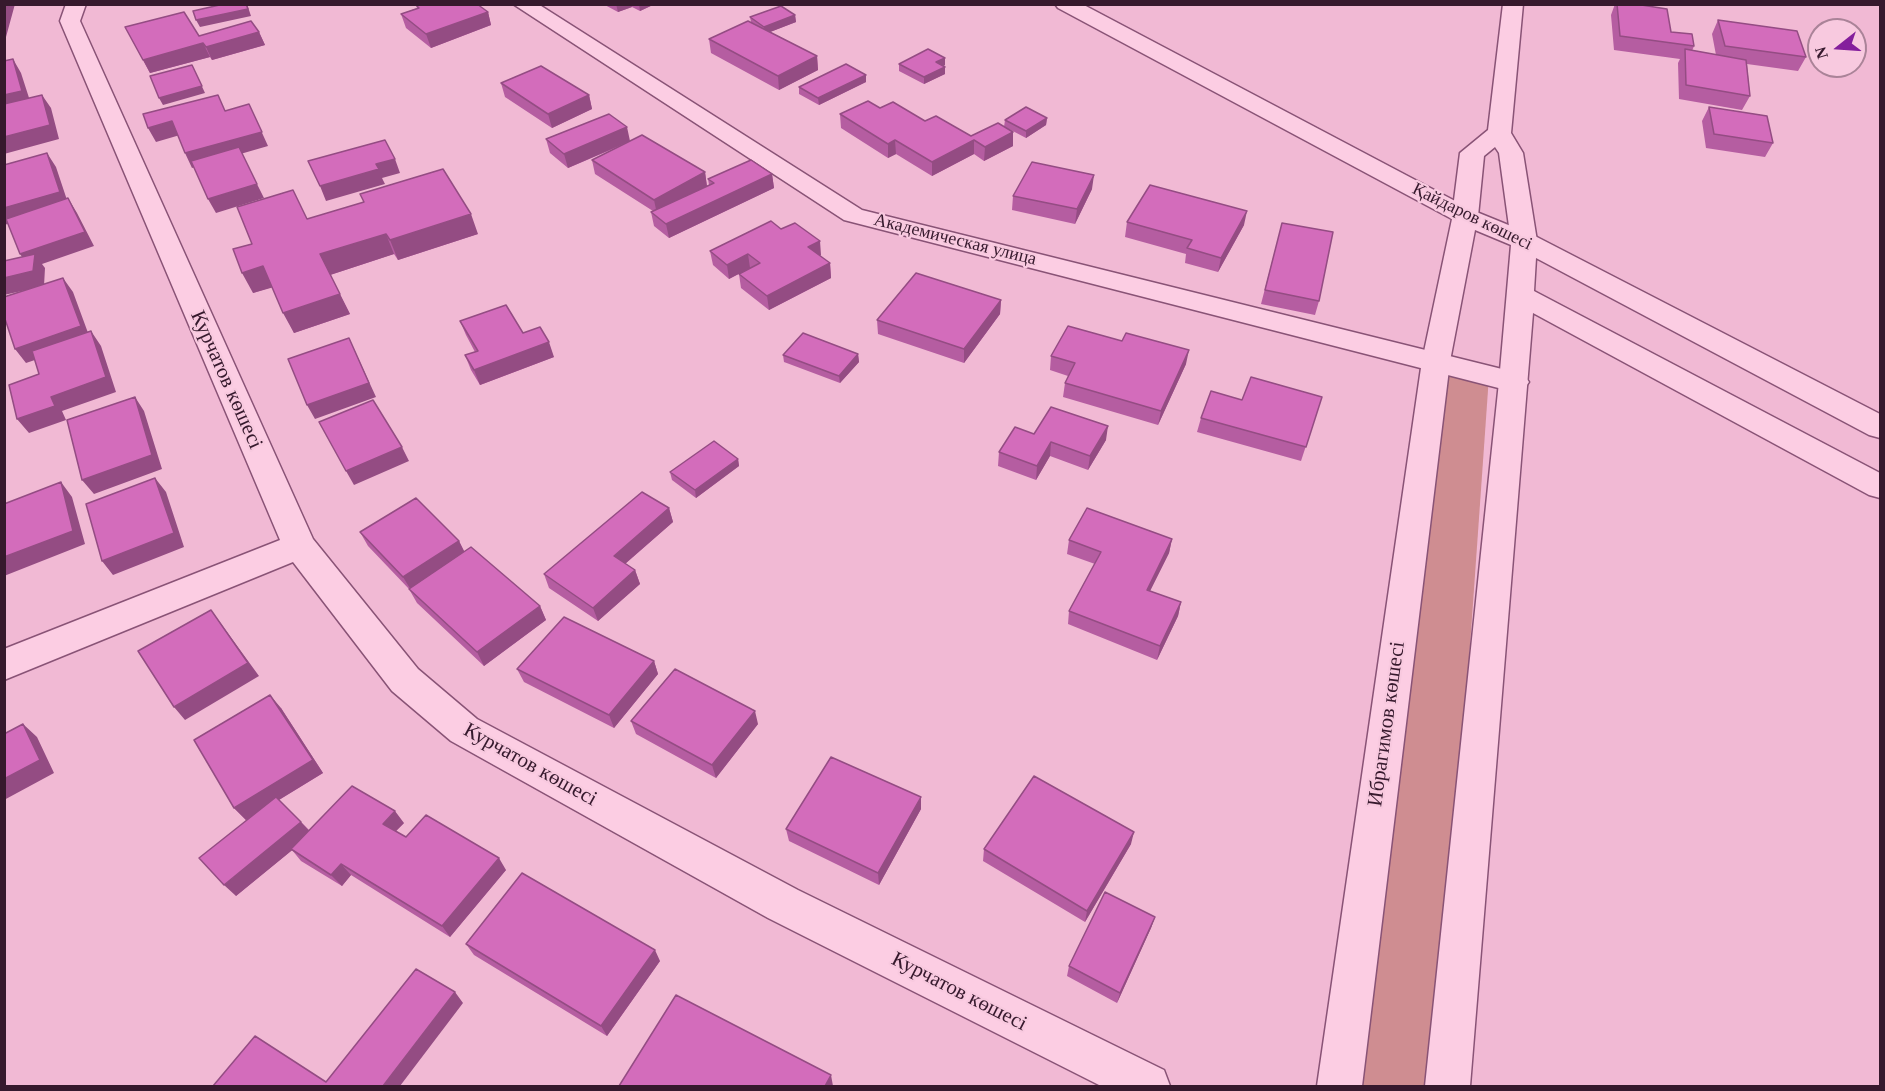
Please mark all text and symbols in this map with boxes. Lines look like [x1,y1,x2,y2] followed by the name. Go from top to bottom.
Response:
[1807,18,1867,78] north arrow
[1811,45,1831,61] text: N
[1408,179,1536,255] street label: Қайдаров көшесі
[871,209,1039,271] street label: Академическая улица
[184,307,268,453] street label: Курчатов көшесі
[1363,640,1411,808] street label: Ибрагимов көшесі
[459,718,601,812] street label: Курчатов көшесі
[887,947,1031,1037] street label: Курчатов көшесі

